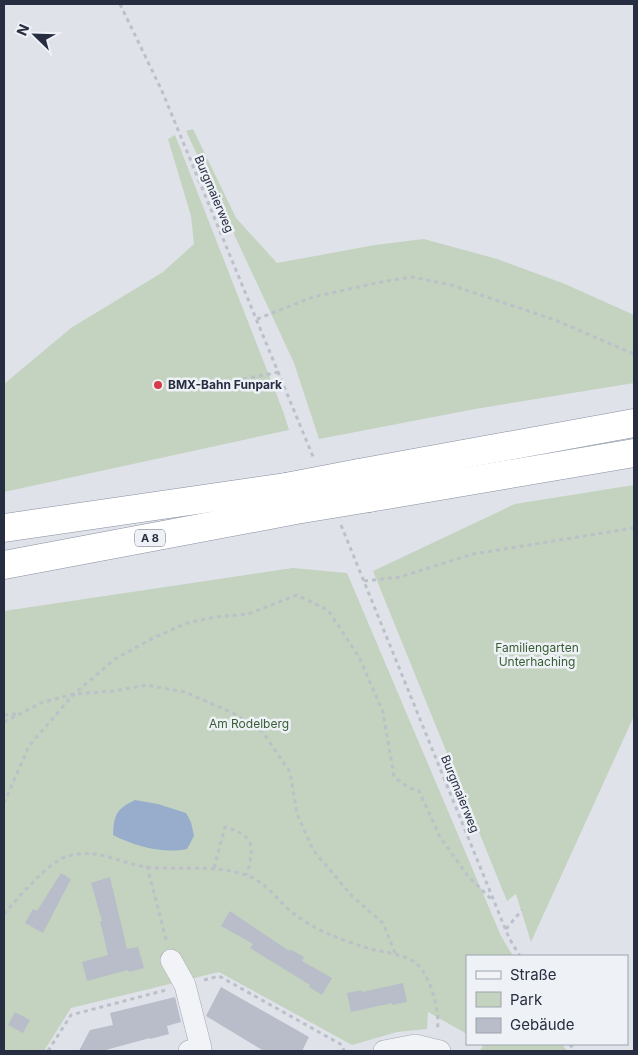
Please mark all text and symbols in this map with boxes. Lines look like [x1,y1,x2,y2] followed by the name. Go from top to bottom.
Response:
[10,10,60,60] north arrow
[13,21,32,38] text: N
[191,153,237,235] street label: Burgmaierweg
[168,377,282,392] place label: BMX-Bahn Funpark
[152,379,164,391] marker: BMX-Bahn Funpark
[135,530,165,546] road number: A 8
[495,640,579,669] park label: Familiengarten Unterhaching
[209,716,289,731] park label: Am Rodelberg
[438,753,483,835] street label: Burgmaierweg
[466,955,628,1045] legend
[510,965,557,984] text: Straße
[510,990,543,1009] text: Park
[510,1015,575,1034] text: Gebäude

